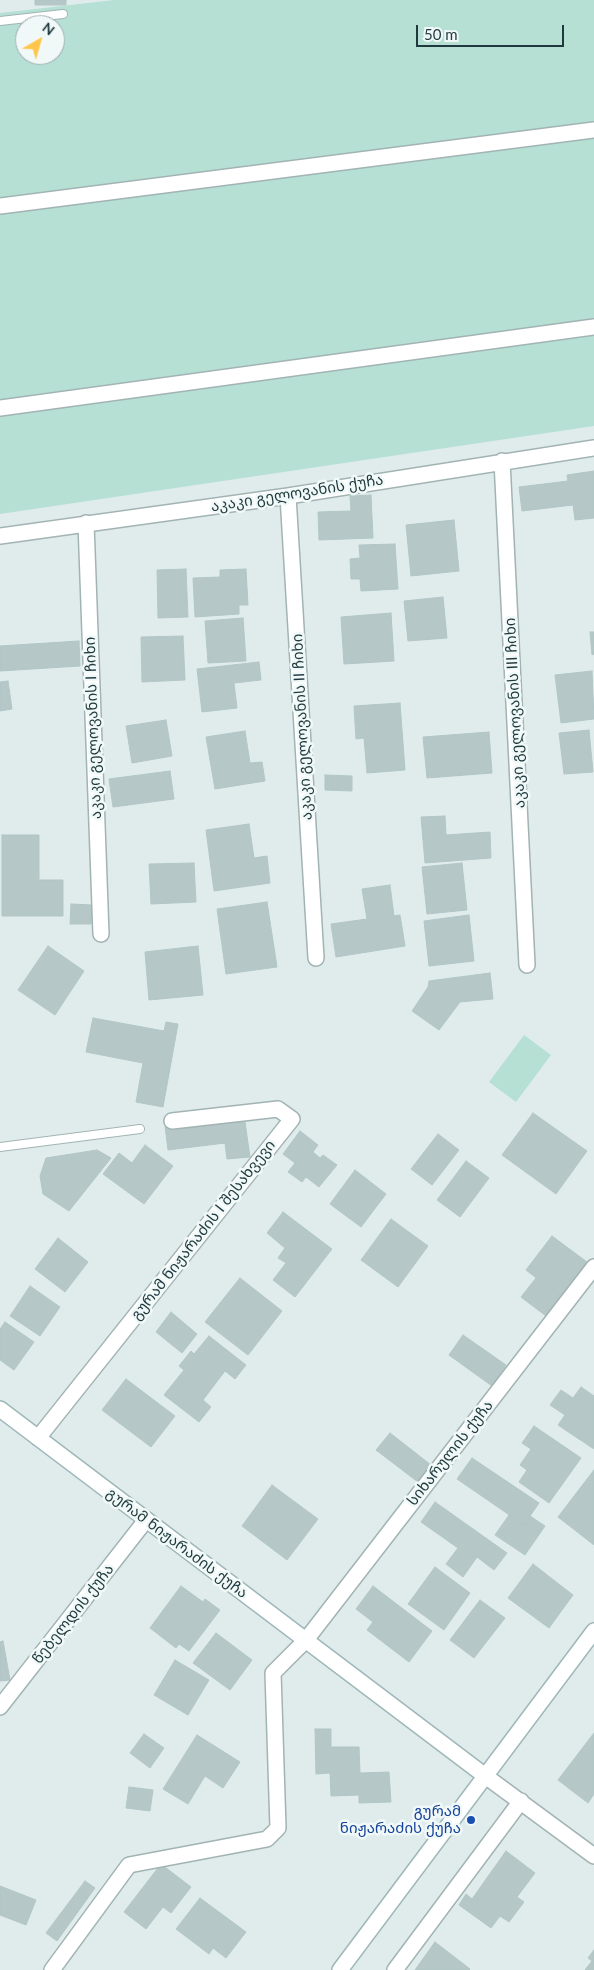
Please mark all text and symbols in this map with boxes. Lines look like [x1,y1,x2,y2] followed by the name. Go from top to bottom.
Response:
[15,15,65,65] north arrow
[419,15,566,47] scale bar
[39,19,58,39] text: N
[424,25,458,43] text: 50 m
[209,470,385,516] street label: აკაკი გელოვანის ქუჩა
[501,617,529,809] street label: აკაკი გელოვანის III ჩიხი
[288,633,316,821] street label: აკაკი გელოვანის II ჩიხი
[81,636,105,820] street label: აკაკი გელოვანის I ჩიხი
[127,1136,279,1324] street label: გურამ ნიჟარაძის I შესახვევი
[403,1397,497,1509] street label: სიხარულის ქუჩა
[103,1484,251,1602] street label: გურამ ნიჟარაძის ქუჩა
[29,1561,117,1667] street label: წებელდის ქუჩა
[340,1802,461,1837] place label: გურამ ნიჟარაძის ქუჩა
[465,1814,477,1826] marker: გურამ ნიჟარაძის ქუჩა

